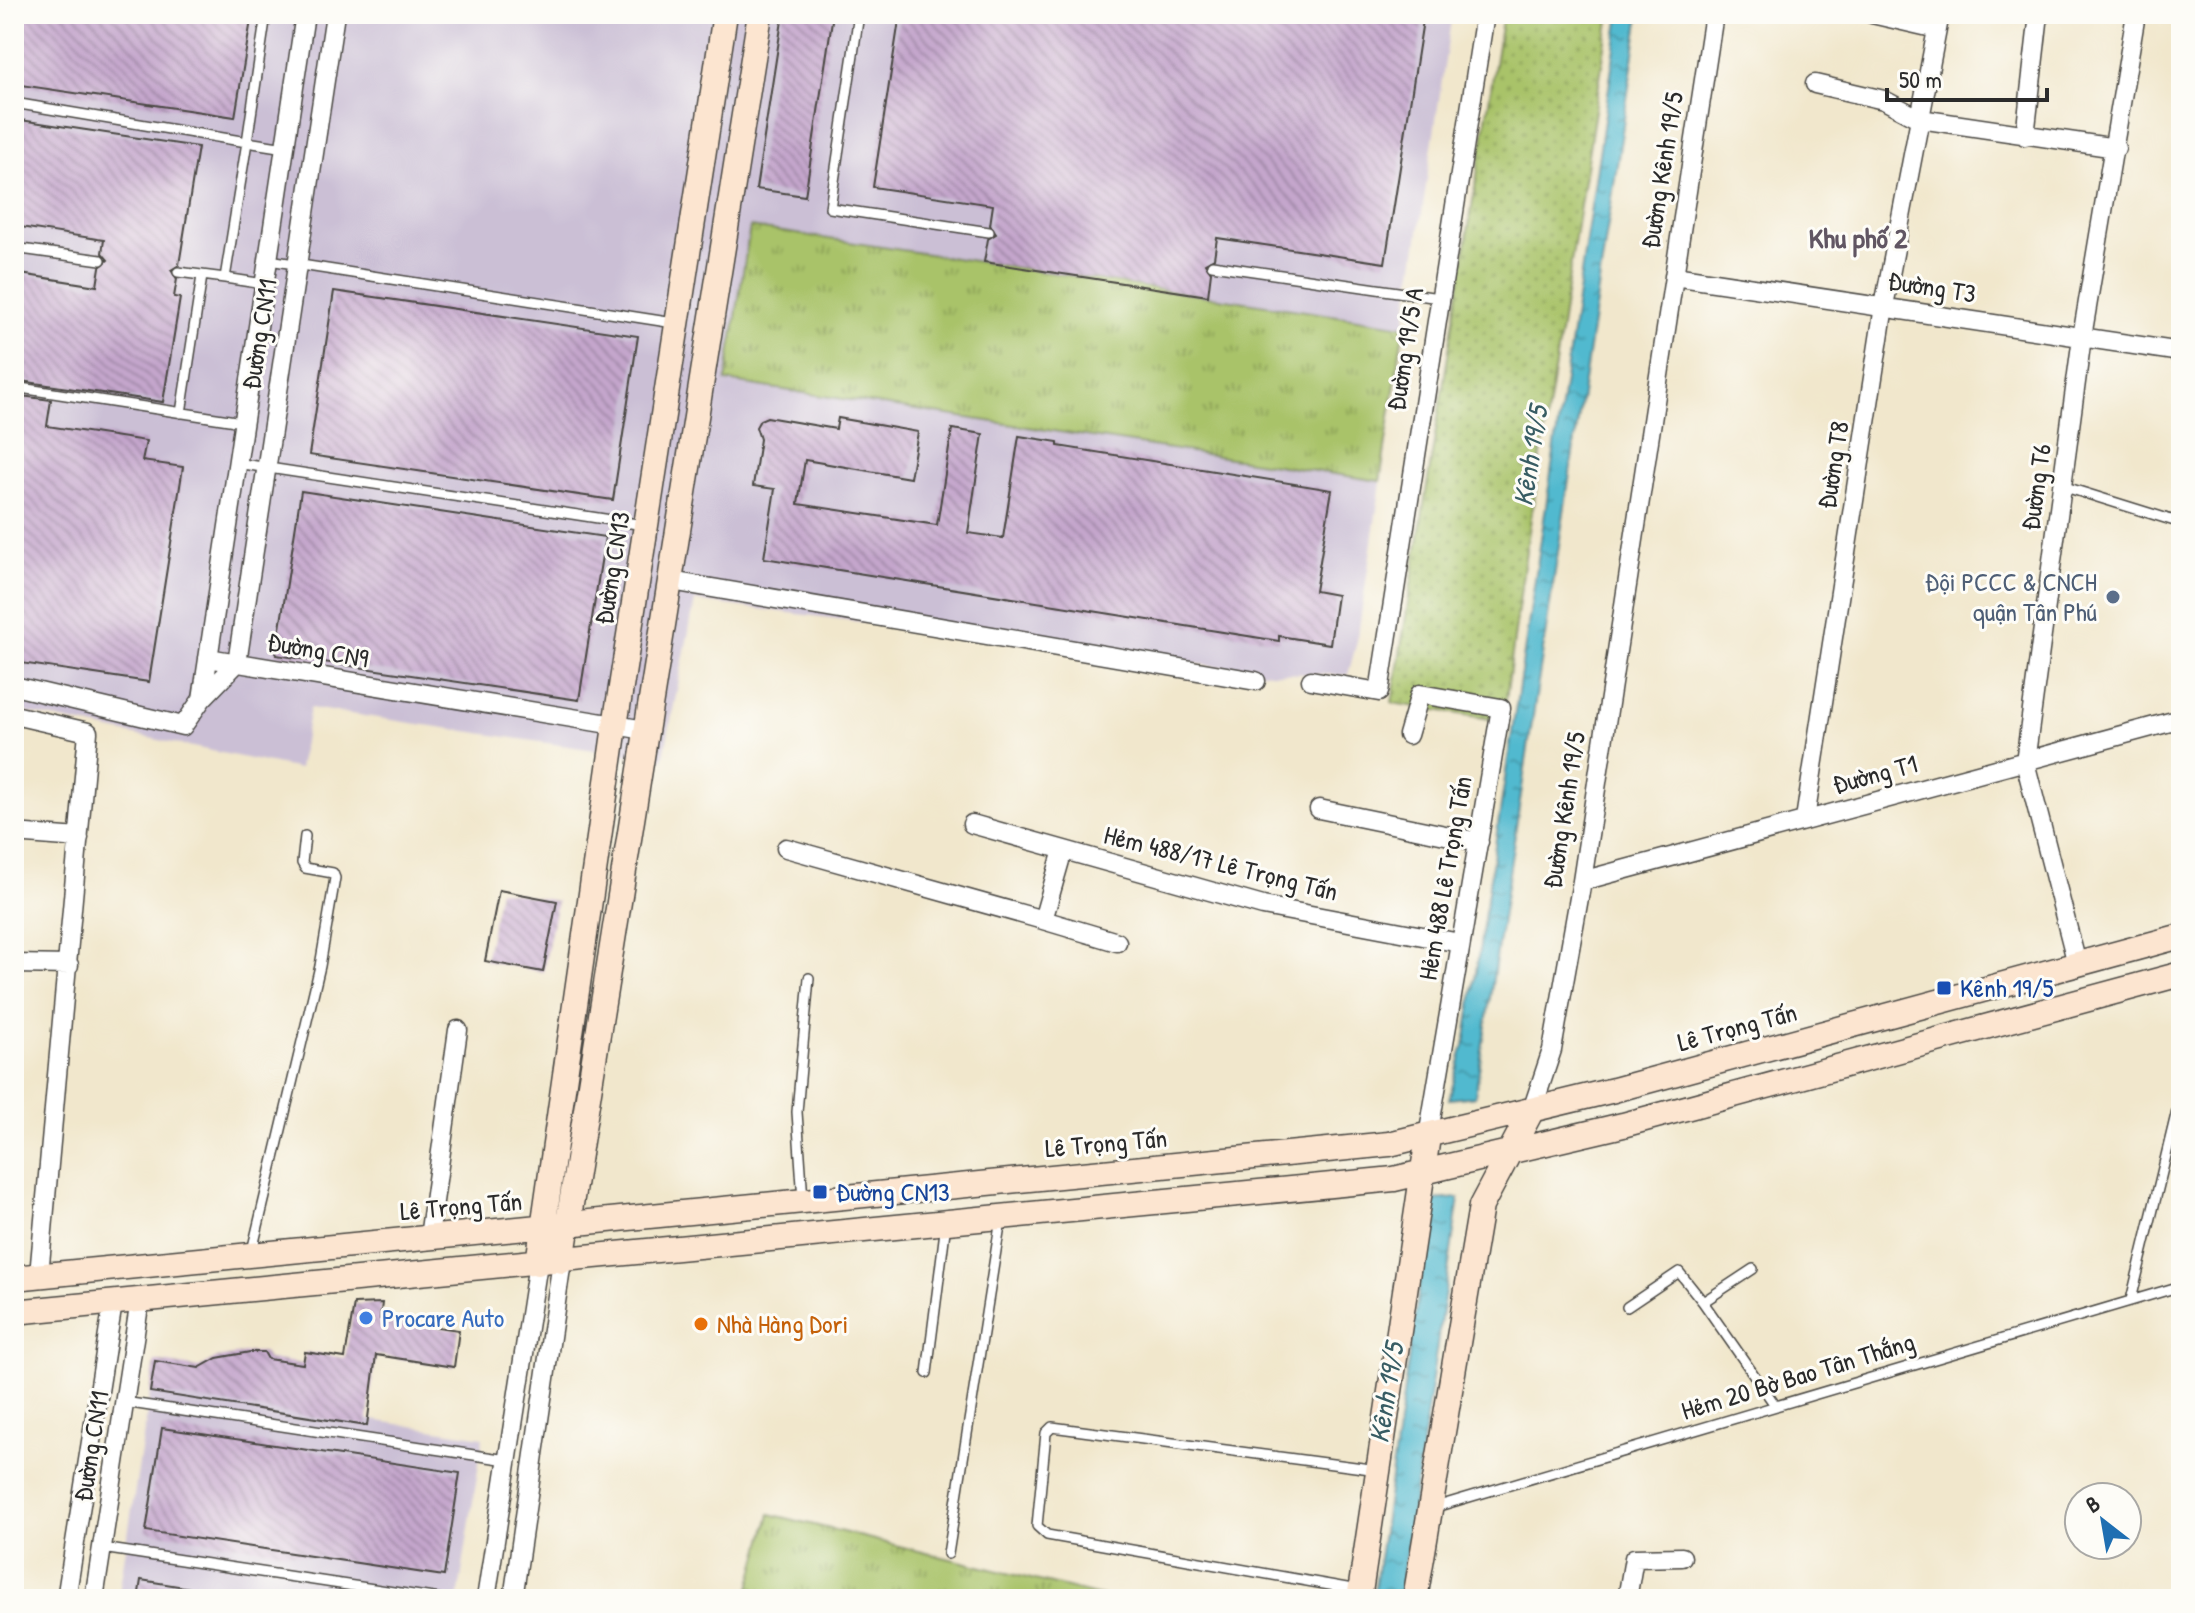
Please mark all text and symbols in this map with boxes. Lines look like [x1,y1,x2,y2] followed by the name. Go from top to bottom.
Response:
[1887,52,2047,102] scale bar
[1899,63,1942,95] text: 50 m
[1632,89,1691,251] street label: Đường Kênh 19/5
[1809,219,1908,258] district label: Khu phố 2
[1886,262,1978,311] street label: Đường T3
[233,276,285,392] street label: Đường CN11
[1378,285,1432,413] street label: Đường 19/5 A
[1503,400,1557,509] water label: Kênh 19/5
[1808,419,1857,511] street label: Đường T8
[2012,441,2059,532] street label: Đường T6
[585,509,638,627] street label: Đường CN13
[1925,564,2097,629] place label: Đội PCCC & CNCH quận Tân Phú
[2104,588,2122,606] marker: Đội PCCC & CNCH quận Tân Phú
[265,623,371,676] street label: Đường CN9
[1534,729,1593,891] street label: Đường Kênh 19/5
[1829,745,1921,802] street label: Đường T1
[1409,773,1480,983] street label: Hẻm 488 Lê Trọng Tấn
[1101,817,1342,909] street label: Hẻm 488/17 Lê Trọng Tấn
[1960,970,2054,1005] place label: Kênh 19/5
[1935,979,1953,997] marker: Kênh 19/5
[1673,994,1800,1059] street label: Lê Trọng Tấn
[1044,1120,1168,1165] street label: Lê Trọng Tấn
[836,1174,950,1209] place label: Đường CN13
[399,1183,523,1228] street label: Lê Trọng Tấn
[811,1183,829,1201] marker: Đường CN13
[382,1300,504,1335] place label: Procare Auto
[717,1306,848,1341] place label: Nhà Hàng Dori
[357,1309,375,1327] marker: Procare Auto
[692,1315,710,1333] marker: Nhà Hàng Dori
[1677,1323,1919,1428] street label: Hẻm 20 Bờ Bao Tân Thắng
[1359,1337,1413,1446] water label: Kênh 19/5
[65,1388,117,1504] street label: Đường CN11
[2063,1481,2143,1561] north arrow
[2080,1488,2105,1520] text: B

